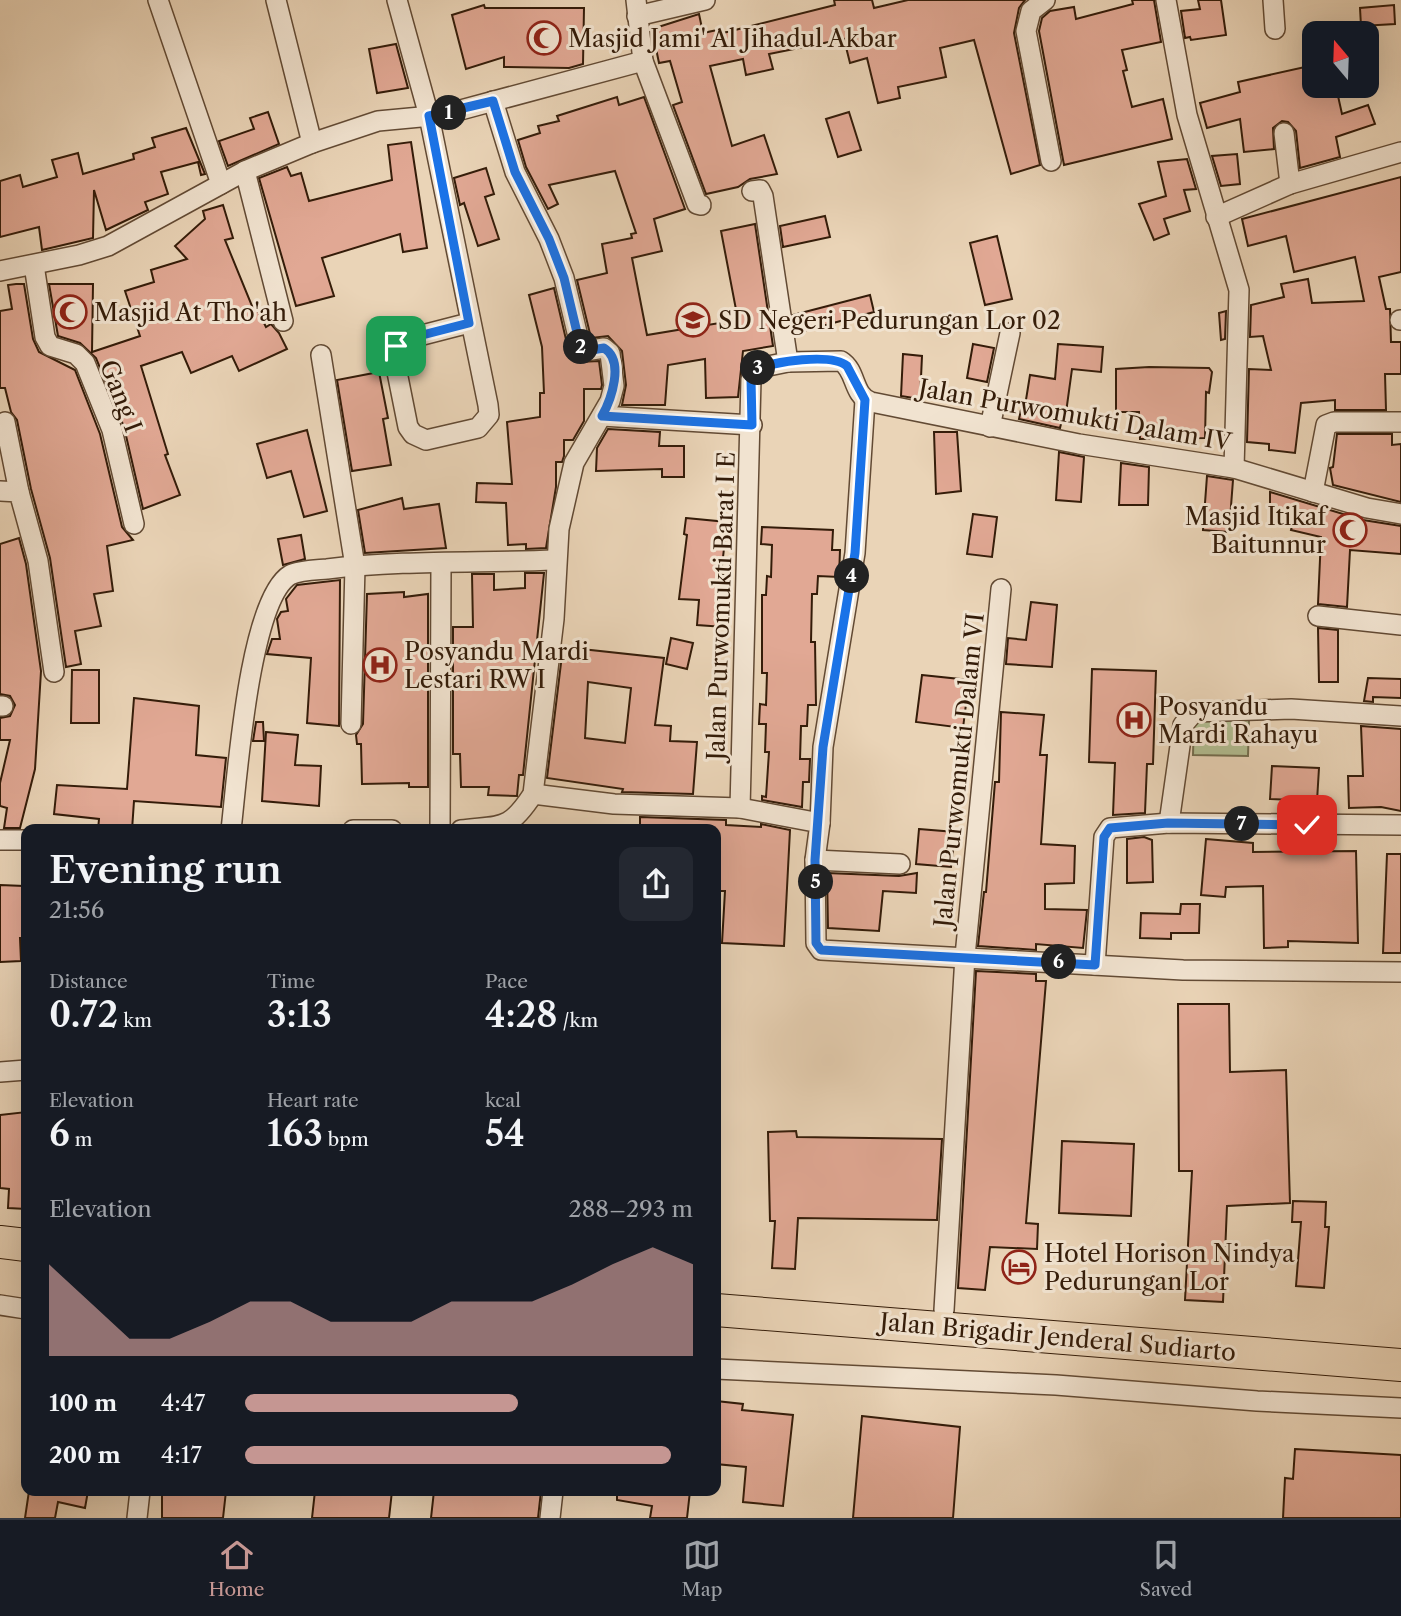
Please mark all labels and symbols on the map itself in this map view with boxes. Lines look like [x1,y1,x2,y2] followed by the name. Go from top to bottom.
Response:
[525,19,563,57] mosque icon: Masjid Jami' Al Jihadul Akbar
[1302,21,1379,98] north arrow
[568,24,897,53] place label: Masjid Jami' Al Jihadul Akbar
[432,96,466,130] pin: 1
[51,293,89,331] mosque icon: Masjid At Tho'ah
[94,298,287,327] place label: Masjid At Tho'ah
[674,301,712,339] school or university icon: SD Negeri Pedurungan Lor 02
[718,306,1061,335] place label: SD Negeri Pedurungan Lor 02
[366,316,426,376] pin
[564,330,598,364] pin: 2
[740,350,776,386] pin: 3
[94,356,148,436] street label: Gang I
[913,373,1234,457] street label: Jalan Purwomukti Dalam IV
[701,451,741,765] street label: Jalan Purwomukti Barat I E
[1185,502,1328,559] place label: Masjid Itikaf Baitunnur
[1331,511,1369,549] mosque icon: Masjid Itikaf Baitunnur
[834,558,870,594] pin: 4
[928,611,990,933] street label: Jalan Purwomukti Dalam VI
[404,637,589,694] place label: Posyandu Mardi Lestari RW I
[361,646,399,684] hospital icon: Posyandu Mardi Lestari RW I
[1158,692,1318,749] place label: Posyandu Mardi Rahayu
[1115,701,1153,739] hospital icon: Posyandu Mardi Rahayu
[1277,795,1337,855] pin
[1224,806,1260,842] pin: 7
[798,864,834,900] pin: 5
[1042,944,1076,979] pin: 6
[1044,1239,1295,1296] place label: Hotel Horison Nindya Pedurungan Lor
[1000,1248,1038,1286] hotel icon: Hotel Horison Nindya Pedurungan Lor
[875,1307,1237,1367] street label: Jalan Brigadir Jenderal Sudiarto

